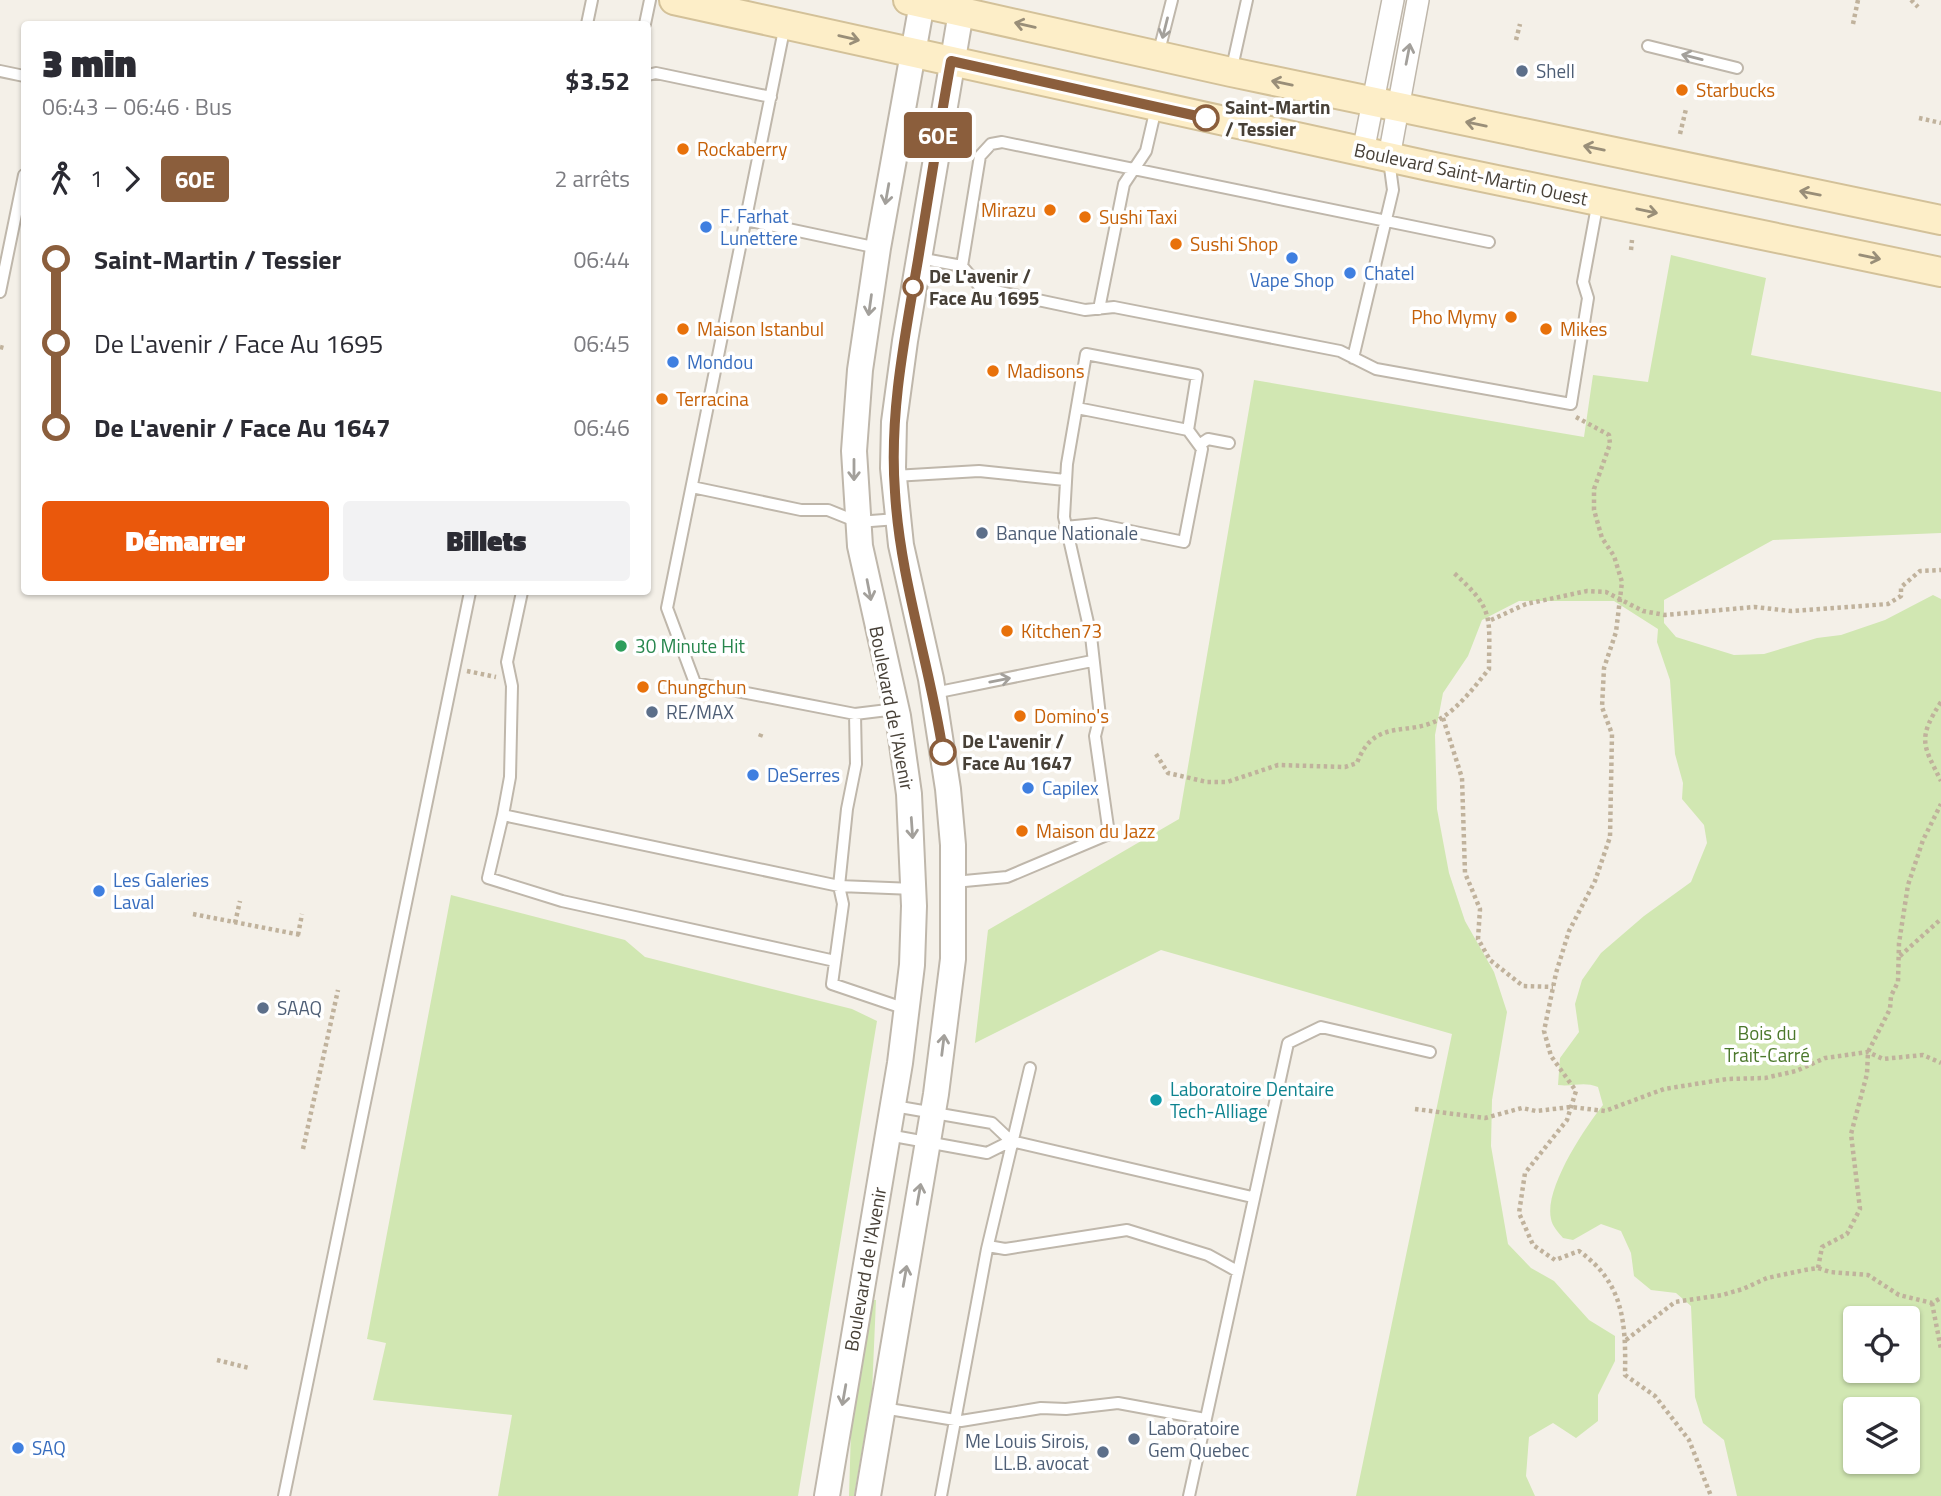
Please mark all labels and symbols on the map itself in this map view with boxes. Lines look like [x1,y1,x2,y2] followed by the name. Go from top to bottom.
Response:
[1158,16,1171,39] one-way arrow
[1014,18,1037,32] one-way arrow
[837,32,860,45] one-way arrow
[1402,43,1415,66] one-way arrow
[1681,50,1704,63] one-way arrow
[1536,56,1575,85] place label: Shell
[1514,63,1530,79] marker: Shell
[1271,75,1294,89] one-way arrow
[1696,75,1775,104] place label: Starbucks
[1674,82,1690,98] marker: Starbucks
[1225,92,1331,143] place label: Saint-Martin / Tessier
[1193,105,1219,131] marker: Saint-Martin / Tessier
[898,112,978,158] line badge: 60E
[1465,116,1488,130] one-way arrow
[697,134,787,163] place label: Rockaberry
[1351,135,1591,213] street label: Boulevard Saint-Martin Ouest
[675,141,691,157] marker: Rockaberry
[1583,141,1606,155] one-way arrow
[880,182,893,205] one-way arrow
[1799,185,1822,199] one-way arrow
[981,195,1036,224] place label: Mirazu
[720,201,798,252] place label: F. Farhat Lunettere
[1042,202,1058,218] marker: Mirazu
[1099,202,1177,231] place label: Sushi Taxi
[1635,205,1658,219] one-way arrow
[1077,209,1093,225] marker: Sushi Taxi
[698,219,714,235] marker: F. Farhat Lunettere
[1190,229,1278,258] place label: Sushi Shop
[1168,236,1184,252] marker: Sushi Shop
[1284,250,1300,266] marker: Vape Shop
[1858,251,1881,265] one-way arrow
[1364,258,1415,287] place label: Chatel
[929,261,1039,312] place label: De L'avenir / Face Au 1695
[1250,265,1334,294] place label: Vape Shop
[1342,265,1358,281] marker: Chatel
[903,277,923,297] marker: De L'avenir / Face Au 1695
[863,294,876,316] one-way arrow
[1411,302,1497,331] place label: Pho Mymy
[1503,309,1519,325] marker: Pho Mymy
[697,314,824,343] place label: Maison Istanbul
[1560,314,1608,343] place label: Mikes
[675,321,691,337] marker: Maison Istanbul
[1538,321,1554,337] marker: Mikes
[687,347,753,376] place label: Mondou
[665,354,681,370] marker: Mondou
[1007,356,1085,385] place label: Madisons
[985,363,1001,379] marker: Madisons
[676,384,749,413] place label: Terracina
[654,391,670,407] marker: Terracina
[847,458,861,481] one-way arrow
[996,518,1138,547] place label: Banque Nationale
[974,525,990,541] marker: Banque Nationale
[862,578,876,601] one-way arrow
[1021,616,1102,645] place label: Kitchen73
[862,623,923,793] street label: Boulevard de l'Avenir
[999,623,1015,639] marker: Kitchen73
[635,631,745,660] place label: 30 Minute Hit
[613,638,629,654] marker: 30 Minute Hit
[657,672,746,701] place label: Chungchun
[988,672,1011,686] one-way arrow
[635,679,651,695] marker: Chungchun
[666,697,734,726] place label: RE/MAX
[1034,701,1109,730] place label: Domino's
[644,704,660,720] marker: RE/MAX
[1012,708,1028,724] marker: Domino's
[962,726,1072,777] place label: De L'avenir / Face Au 1647
[930,739,956,765] marker: De L'avenir / Face Au 1647
[767,760,840,789] place label: DeSerres
[745,767,761,783] marker: DeSerres
[1042,773,1099,802] place label: Capilex
[1020,780,1036,796] marker: Capilex
[1036,816,1156,845] place label: Maison du Jazz
[905,817,918,840] one-way arrow
[1014,823,1030,839] marker: Maison du Jazz
[113,865,209,916] place label: Les Galeries Laval
[91,883,107,899] marker: Les Galeries Laval
[277,993,322,1022] place label: SAAQ
[255,1000,271,1016] marker: SAAQ
[1724,1018,1810,1069] park label: Bois du Trait-Carré
[937,1034,950,1057] one-way arrow
[1170,1074,1334,1125] place label: Laboratoire Dentaire Tech-Alliage
[1148,1092,1164,1108] marker: Laboratoire Dentaire Tech-Alliage
[913,1183,926,1205] one-way arrow
[836,1184,893,1353] street label: Boulevard de l'Avenir
[899,1265,912,1288] one-way arrow
[837,1384,850,1406] one-way arrow
[1148,1413,1249,1464] place label: Laboratoire Gem Quebec
[965,1426,1089,1477] place label: Me Louis Sirois, LL.B. avocat
[1126,1431,1142,1447] marker: Laboratoire Gem Quebec
[32,1433,66,1462] place label: SAQ
[10,1440,26,1456] marker: SAQ
[1095,1444,1111,1460] marker: Me Louis Sirois, LL.B. avocat

